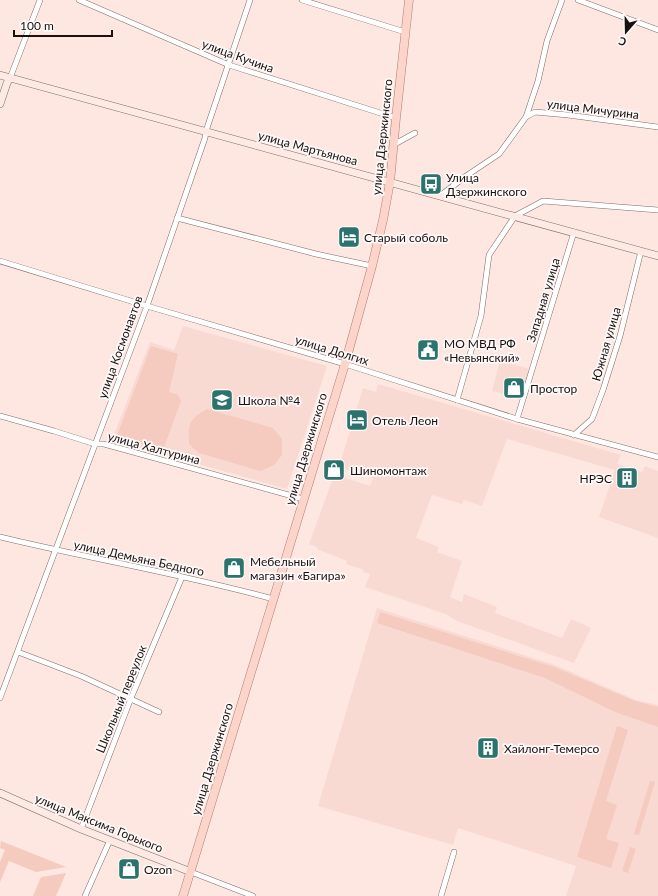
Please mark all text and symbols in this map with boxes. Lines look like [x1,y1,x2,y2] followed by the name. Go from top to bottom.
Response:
[14,12,112,38] scale bar
[606,12,646,52] north arrow
[20,18,54,33] text: 100 m
[616,34,628,49] text: С
[200,36,276,76] street label: улица Кучина
[368,78,396,196] street label: улица Дзержинского
[546,96,640,122] street label: улица Мичурина
[257,127,359,169] street label: улица Мартьянова
[446,170,527,199] place label: Улица Дзержинского
[418,171,444,197] bus stop icon: Улица Дзержинского
[336,224,362,250] hotel icon: Старый соболь
[364,230,448,245] place label: Старый соболь
[523,256,563,344] street label: Западная улица
[94,293,146,400] street label: улица Космонавтов
[588,305,624,383] street label: Южная улица
[293,332,371,368] street label: улица Долгих
[444,336,520,365] place label: МО МВД РФ «Невьянский»
[415,337,441,363] public building icon: МО МВД РФ «Невьянский»
[501,375,527,401] shop icon: Простор
[530,381,578,396] place label: Простор
[209,387,235,413] school or university icon: Школа №4
[282,391,330,507] street label: улица Дзержинского
[238,393,300,408] place label: Школа №4
[344,407,370,433] hotel icon: Отель Леон
[372,413,438,428] place label: Отель Леон
[106,428,202,468] street label: улица Халтурина
[321,457,347,483] shop icon: Шиномонтаж
[350,463,427,478] place label: Шиномонтаж
[614,465,640,491] building icon: НРЭС
[580,471,612,486] place label: НРЭС
[72,537,206,579] street label: улица Демьяна Бедного
[250,554,346,583] place label: Мебельный магазин «Багира»
[221,555,247,581] shop icon: Мебельный магазин «Багира»
[92,642,150,755] street label: Школьный переулок
[188,701,236,817] street label: улица Дзержинского
[475,735,501,761] building icon: Хайлонг-Темерсо
[504,741,600,756] place label: Хайлонг-Темерсо
[33,790,165,856] street label: улица Максима Горького
[116,856,142,882] shop icon: Ozon
[144,862,172,877] place label: Ozon

